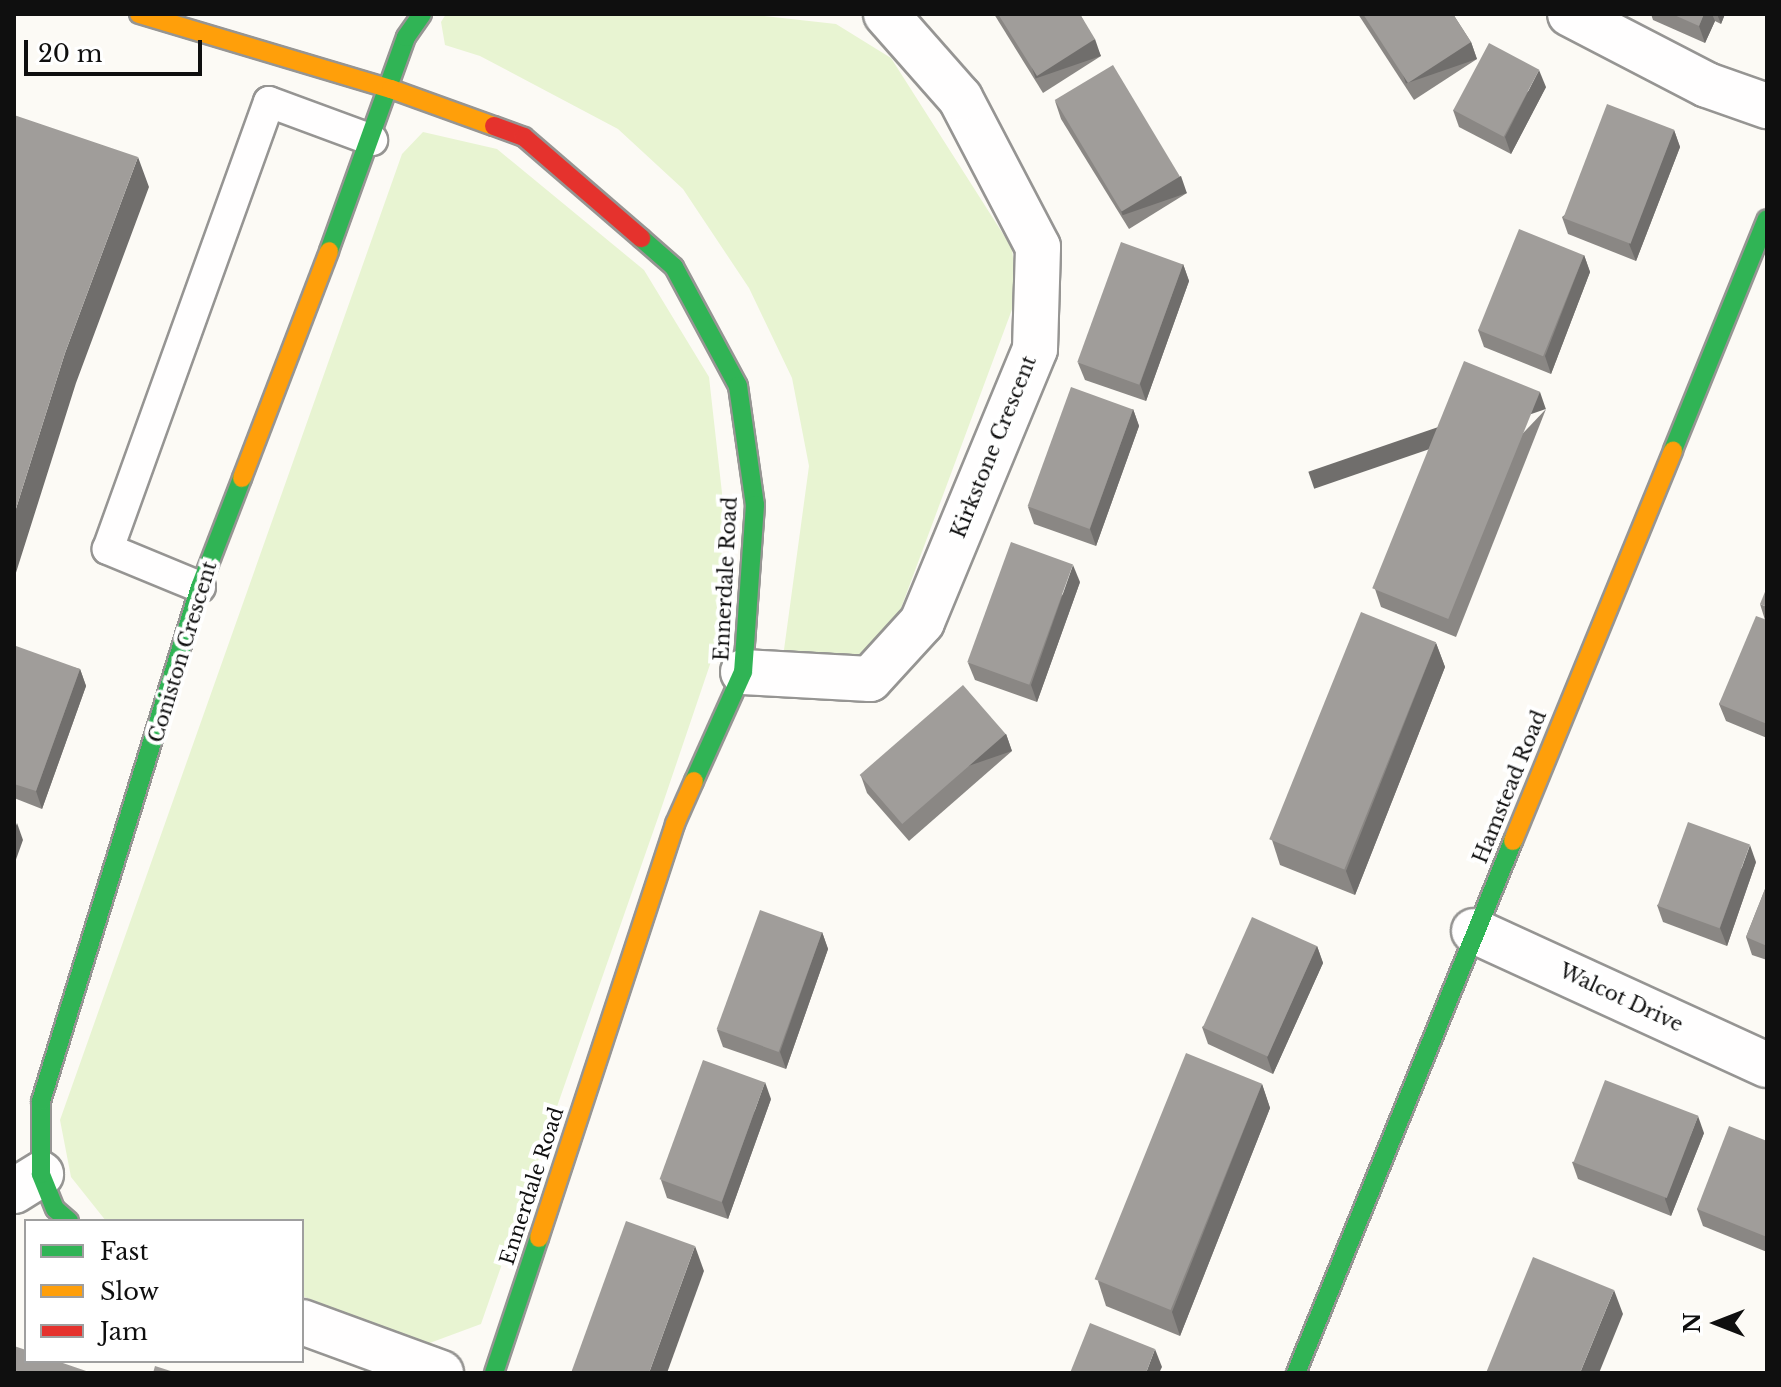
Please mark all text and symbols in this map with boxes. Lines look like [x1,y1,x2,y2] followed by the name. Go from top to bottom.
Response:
[28,24,206,74] scale bar
[38,39,103,68] text: 20 m
[946,352,1042,542] street label: Kirkstone Crescent
[710,496,742,662] street label: Ennerdale Road
[144,558,222,746] street label: Coniston Crescent
[1468,707,1552,867] street label: Hamstead Road
[1555,959,1687,1037] street label: Walcot Drive
[495,1104,569,1268] street label: Ennerdale Road
[24,1219,304,1363] legend
[100,1237,148,1266] text: Fast
[100,1277,159,1306] text: Slow
[1677,1283,1757,1363] north arrow
[1679,1313,1706,1333] text: N
[100,1317,148,1346] text: Jam

